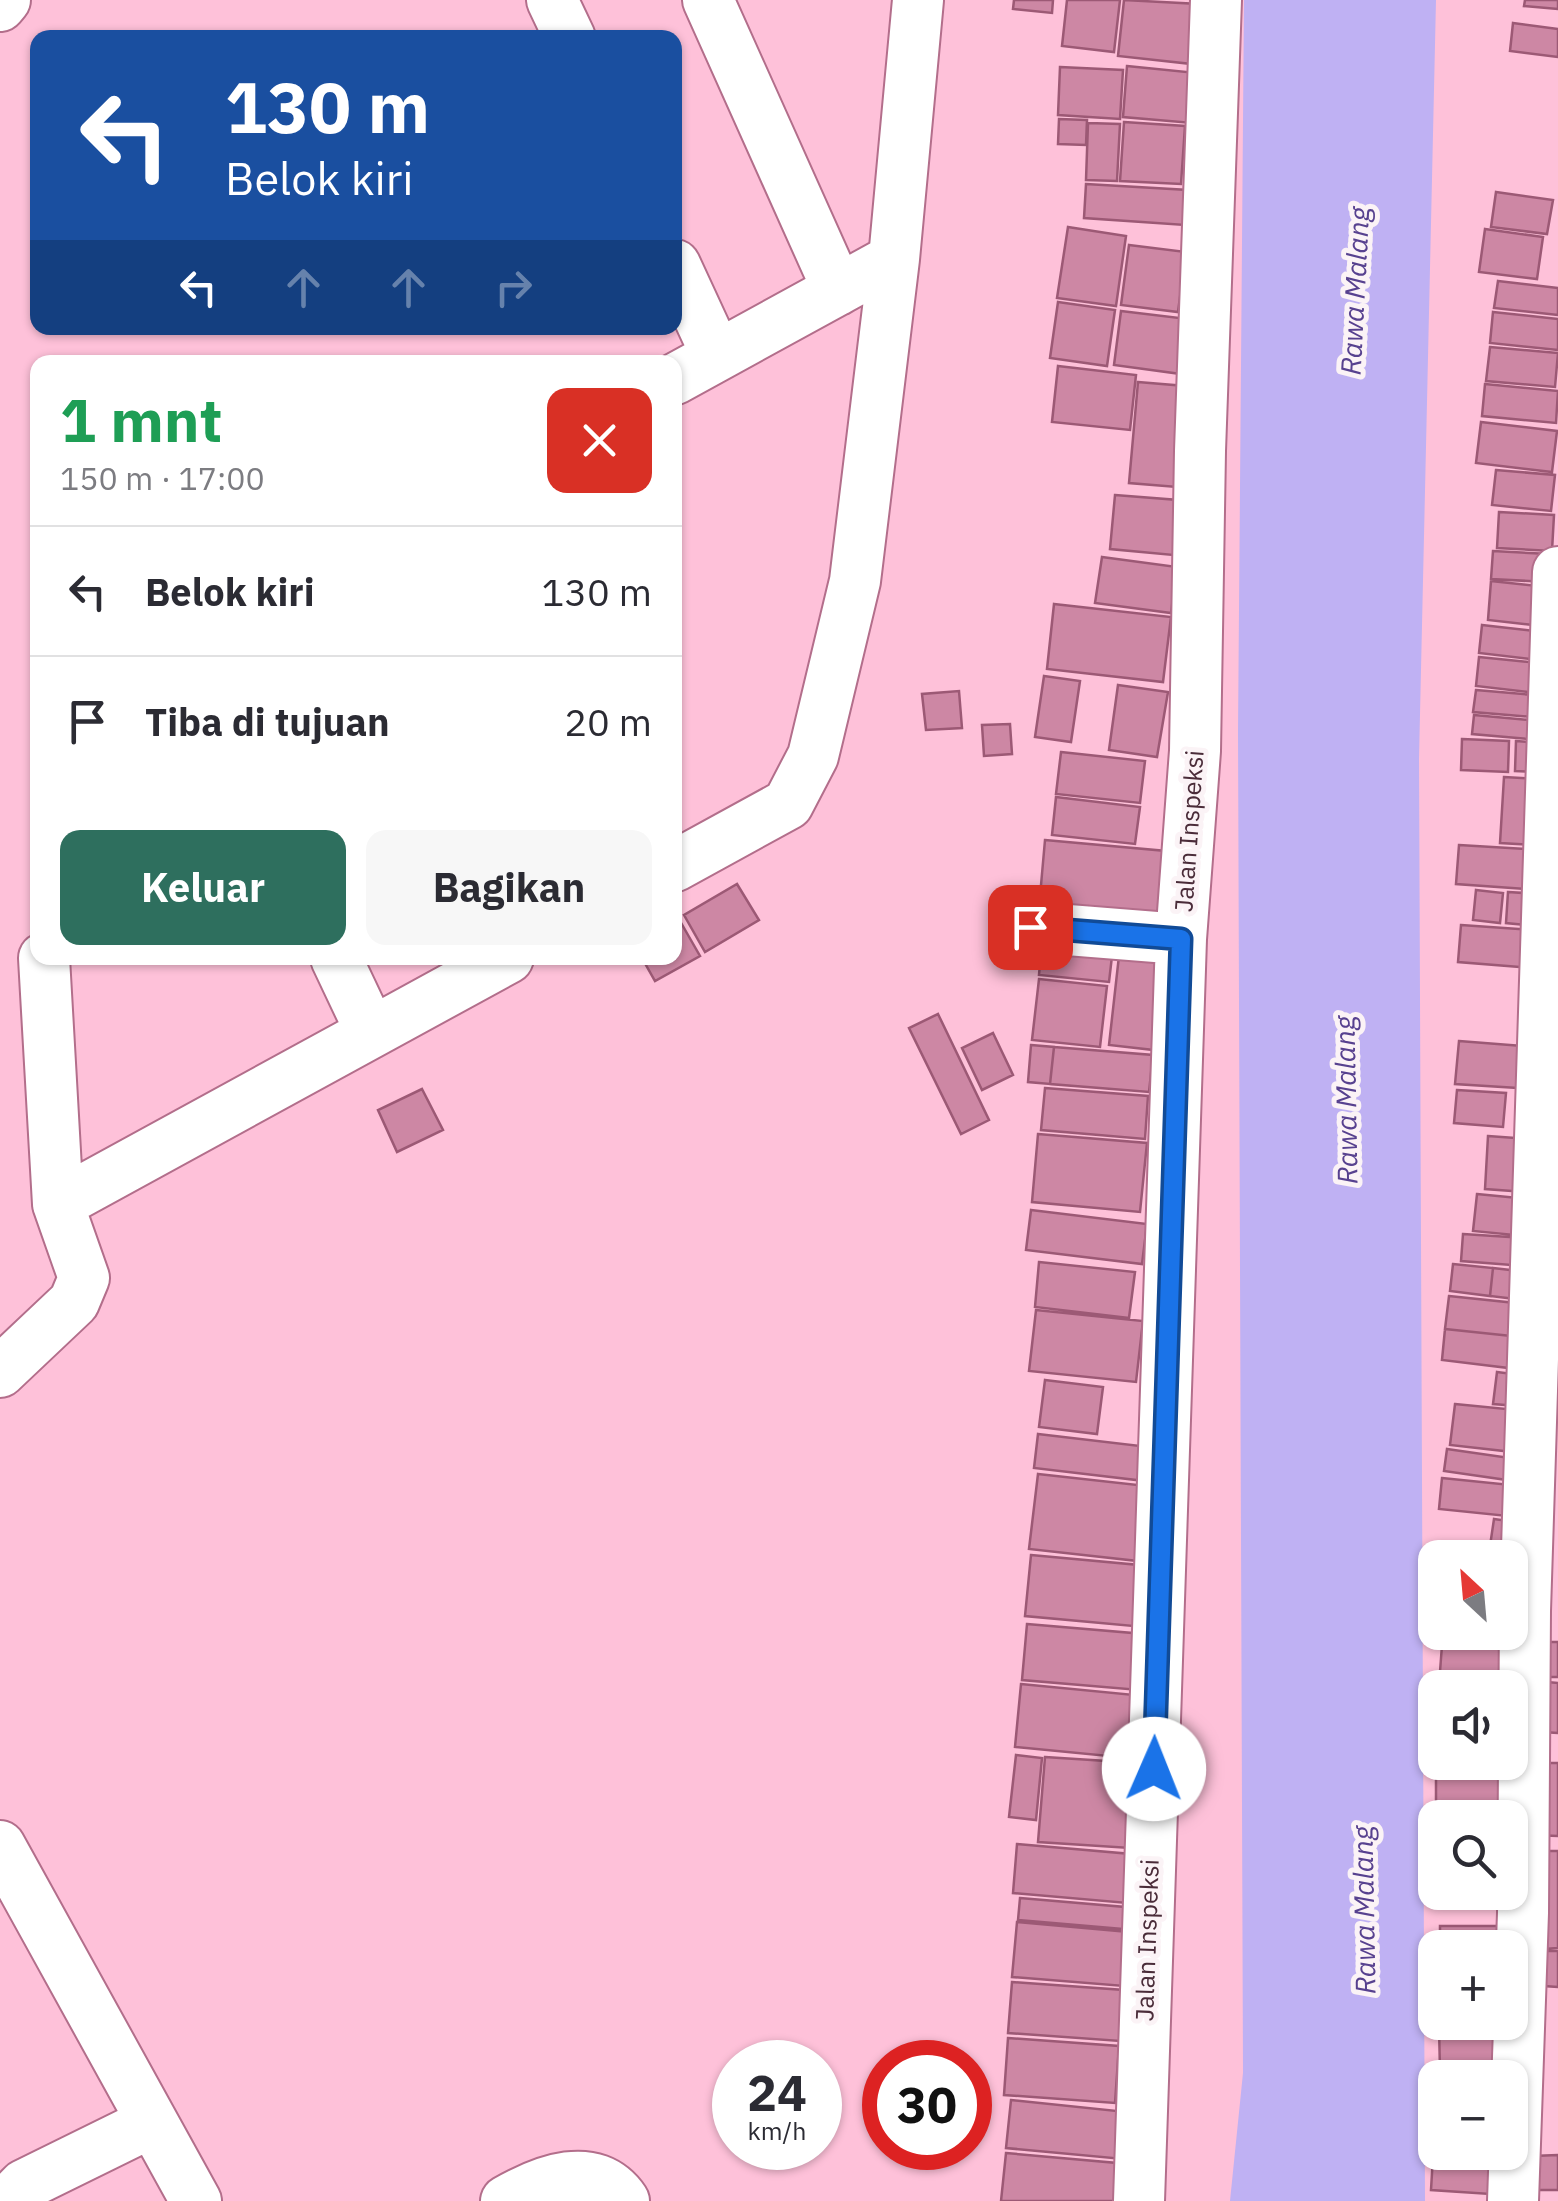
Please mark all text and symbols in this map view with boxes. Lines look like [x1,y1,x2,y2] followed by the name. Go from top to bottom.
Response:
[225,61,430,152] text: 130 m
[60,70,190,200] icon: left
[225,149,414,207] text: Belok kiri
[1332,204,1377,376] water label: Rawa Malang
[171,260,226,315] icon: left
[276,260,331,315] icon: ahead
[381,260,436,315] icon: ahead
[486,260,541,315] icon: right
[60,380,223,459] text: 1 mnt
[547,388,652,493] button: close
[60,457,265,499] text: 150 m · 17:00
[60,564,115,619] icon: left
[145,567,315,616] text: Belok kiri
[541,567,652,616] text: 130 m
[60,694,115,749] icon: arrive
[145,697,390,746] text: Tiba di tujuan
[564,697,652,746] text: 20 m
[1166,749,1211,913] street label: Jalan Inspeksi
[60,830,346,945] button: Keluar
[366,830,652,945] button: Bagikan
[988,885,1073,970] pin
[1003,900,1058,955] icon: arrive
[1326,1014,1365,1184] water label: Rawa Malang
[1418,1540,1528,1650] north arrow
[1418,1540,1528,2170] map controls
[1418,1670,1528,1780] button: sound
[1102,1717,1206,1821] position arrow
[1418,1800,1528,1910] button: search
[1344,1824,1383,1994] water label: Rawa Malang
[1127,1858,1166,2022] street label: Jalan Inspeksi
[1418,1930,1528,2040] button: +
[862,2040,992,2170] speed limit sign: 30
[747,2060,807,2125] text: 24
[1418,2060,1528,2170] button: −
[748,2114,806,2147] text: km/h

